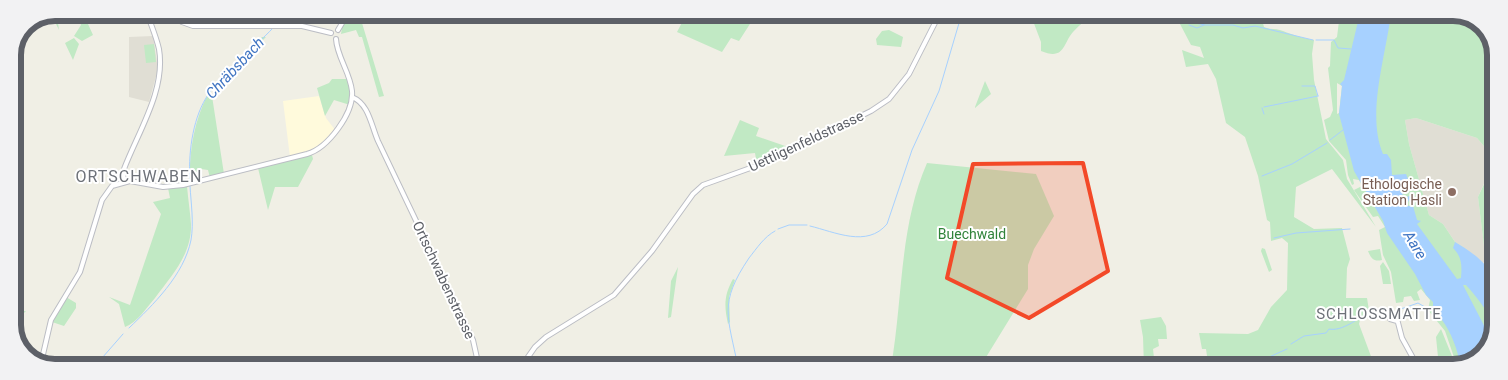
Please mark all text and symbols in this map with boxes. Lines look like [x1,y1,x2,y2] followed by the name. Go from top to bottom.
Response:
[202,34,268,102] water label: Chräbsbach
[746,107,866,175] street label: Uettligenfeldstrasse
[76,167,202,186] district label: ORTSCHWABEN
[1361,176,1442,208] place label: Ethologische Station Hasli
[1446,186,1458,198] marker: Ethologische Station Hasli
[410,218,478,342] street label: Ortschwabenstrasse
[938,226,1006,242] park label: Buechwald
[1399,227,1431,263] water label: Aare
[1316,305,1442,323] district label: SCHLOSSMATTE

